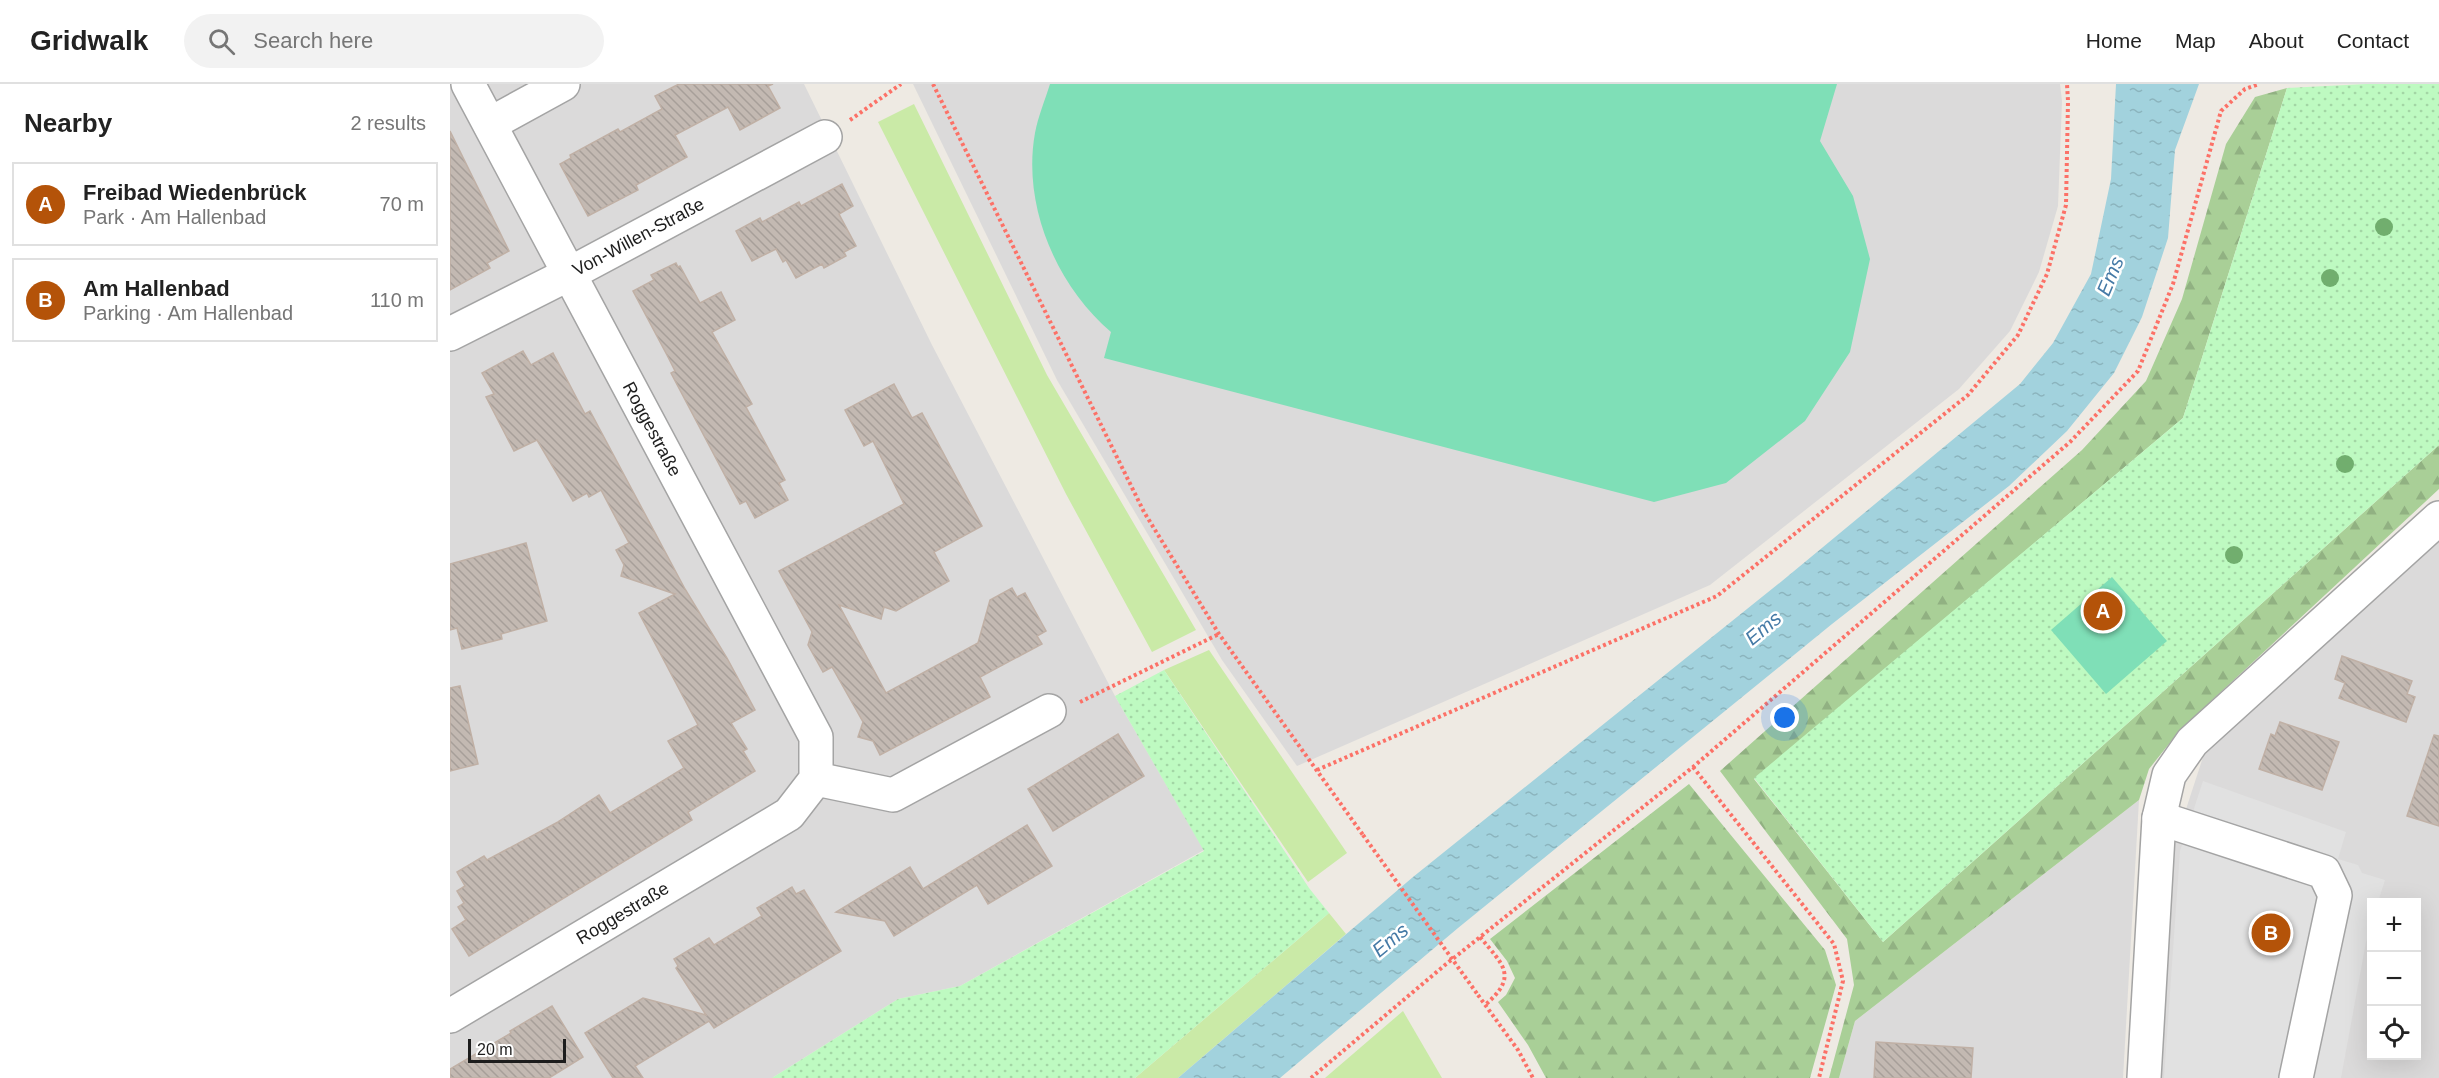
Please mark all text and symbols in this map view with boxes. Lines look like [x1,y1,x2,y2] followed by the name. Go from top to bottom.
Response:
[184,14,604,68] search box
[30,25,148,56] text: Gridwalk
[205,25,238,58] icon: search
[253,28,373,53] text: Search here
[2086,29,2142,52] text: Home
[2175,29,2216,52] text: Map
[2249,29,2304,52] text: About
[2337,29,2409,52] text: Contact
[24,108,112,138] text: Nearby
[350,112,426,134] text: 2 results
[83,180,307,205] text: Freibad Wiedenbrück
[38,193,53,215] text: A
[380,193,424,215] text: 70 m
[569,194,708,280] street label: Von-Willen-Straße
[83,206,266,228] text: Park · Am Hallenbad
[2092,253,2128,299] water label: Ems
[83,276,230,301] text: Am Hallenbad
[38,289,53,311] text: B
[370,289,424,311] text: 110 m
[83,302,293,324] text: Parking · Am Hallenbad
[619,378,685,480] street label: Roggestraße
[2084,588,2122,634] pin: A
[1741,607,1785,649] water label: Ems
[1770,703,1799,732] your location
[573,878,673,948] street label: Roggestraße
[2367,898,2421,1060] map controls
[2367,898,2421,952] button: +
[2252,910,2290,956] pin: B
[1368,919,1412,961] water label: Ems
[2367,952,2421,1006] button: −
[2367,1006,2421,1060] button: locate
[468,1036,566,1064] scale bar
[477,1041,513,1058] text: 20 m

